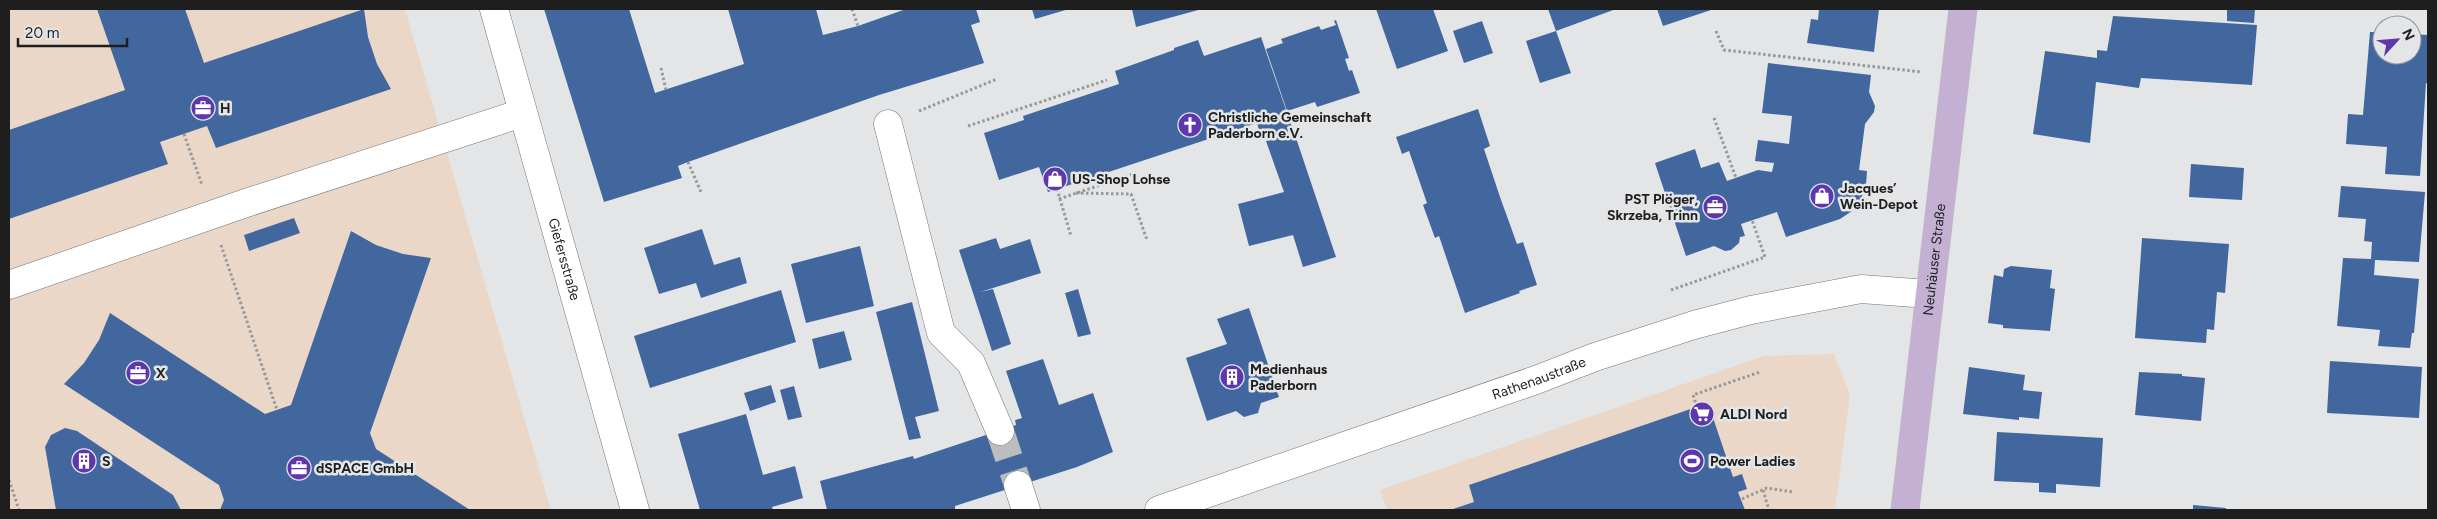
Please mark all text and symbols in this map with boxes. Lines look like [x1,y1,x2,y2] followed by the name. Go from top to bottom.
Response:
[18,15,126,47] scale bar
[2372,15,2422,65] north arrow
[25,24,59,42] text: 20 m
[2398,26,2418,43] text: N
[190,95,216,121] office icon: H
[220,100,231,117] place label: H
[1208,109,1372,142] place label: Christliche Gemeinschaft Paderborn e.V.
[1177,112,1203,138] church icon: Christliche Gemeinschaft Paderborn e.V.
[1042,166,1068,192] shop icon: US-Shop Lohse
[1072,171,1171,188] place label: US-Shop Lohse
[1840,180,1918,213] place label: Jacques’ Wein-Depot
[1809,183,1835,209] shop icon: Jacques’ Wein-Depot
[1607,191,1698,224] place label: PST Plöger, Skrzeba, Trinn
[1702,194,1728,220] office icon: PST Plöger, Skrzeba, Trinn
[1919,202,1949,317] street label: Neuhäuser Straße
[545,216,584,303] street label: Giefersstraße
[1490,353,1588,403] street label: Rathenaustraße
[125,360,151,386] office icon: X
[1250,361,1328,394] place label: Medienhaus Paderborn
[1219,364,1245,390] building icon: Medienhaus Paderborn
[156,365,166,382] place label: X
[1689,401,1715,427] supermarket icon: ALDI Nord
[1720,406,1787,423] place label: ALDI Nord
[71,448,97,474] building icon: S
[1679,448,1705,474] sports icon: Power Ladies
[102,453,111,470] place label: S
[1710,453,1796,470] place label: Power Ladies
[286,455,312,481] office icon: dSPACE GmbH
[316,460,414,477] place label: dSPACE GmbH

